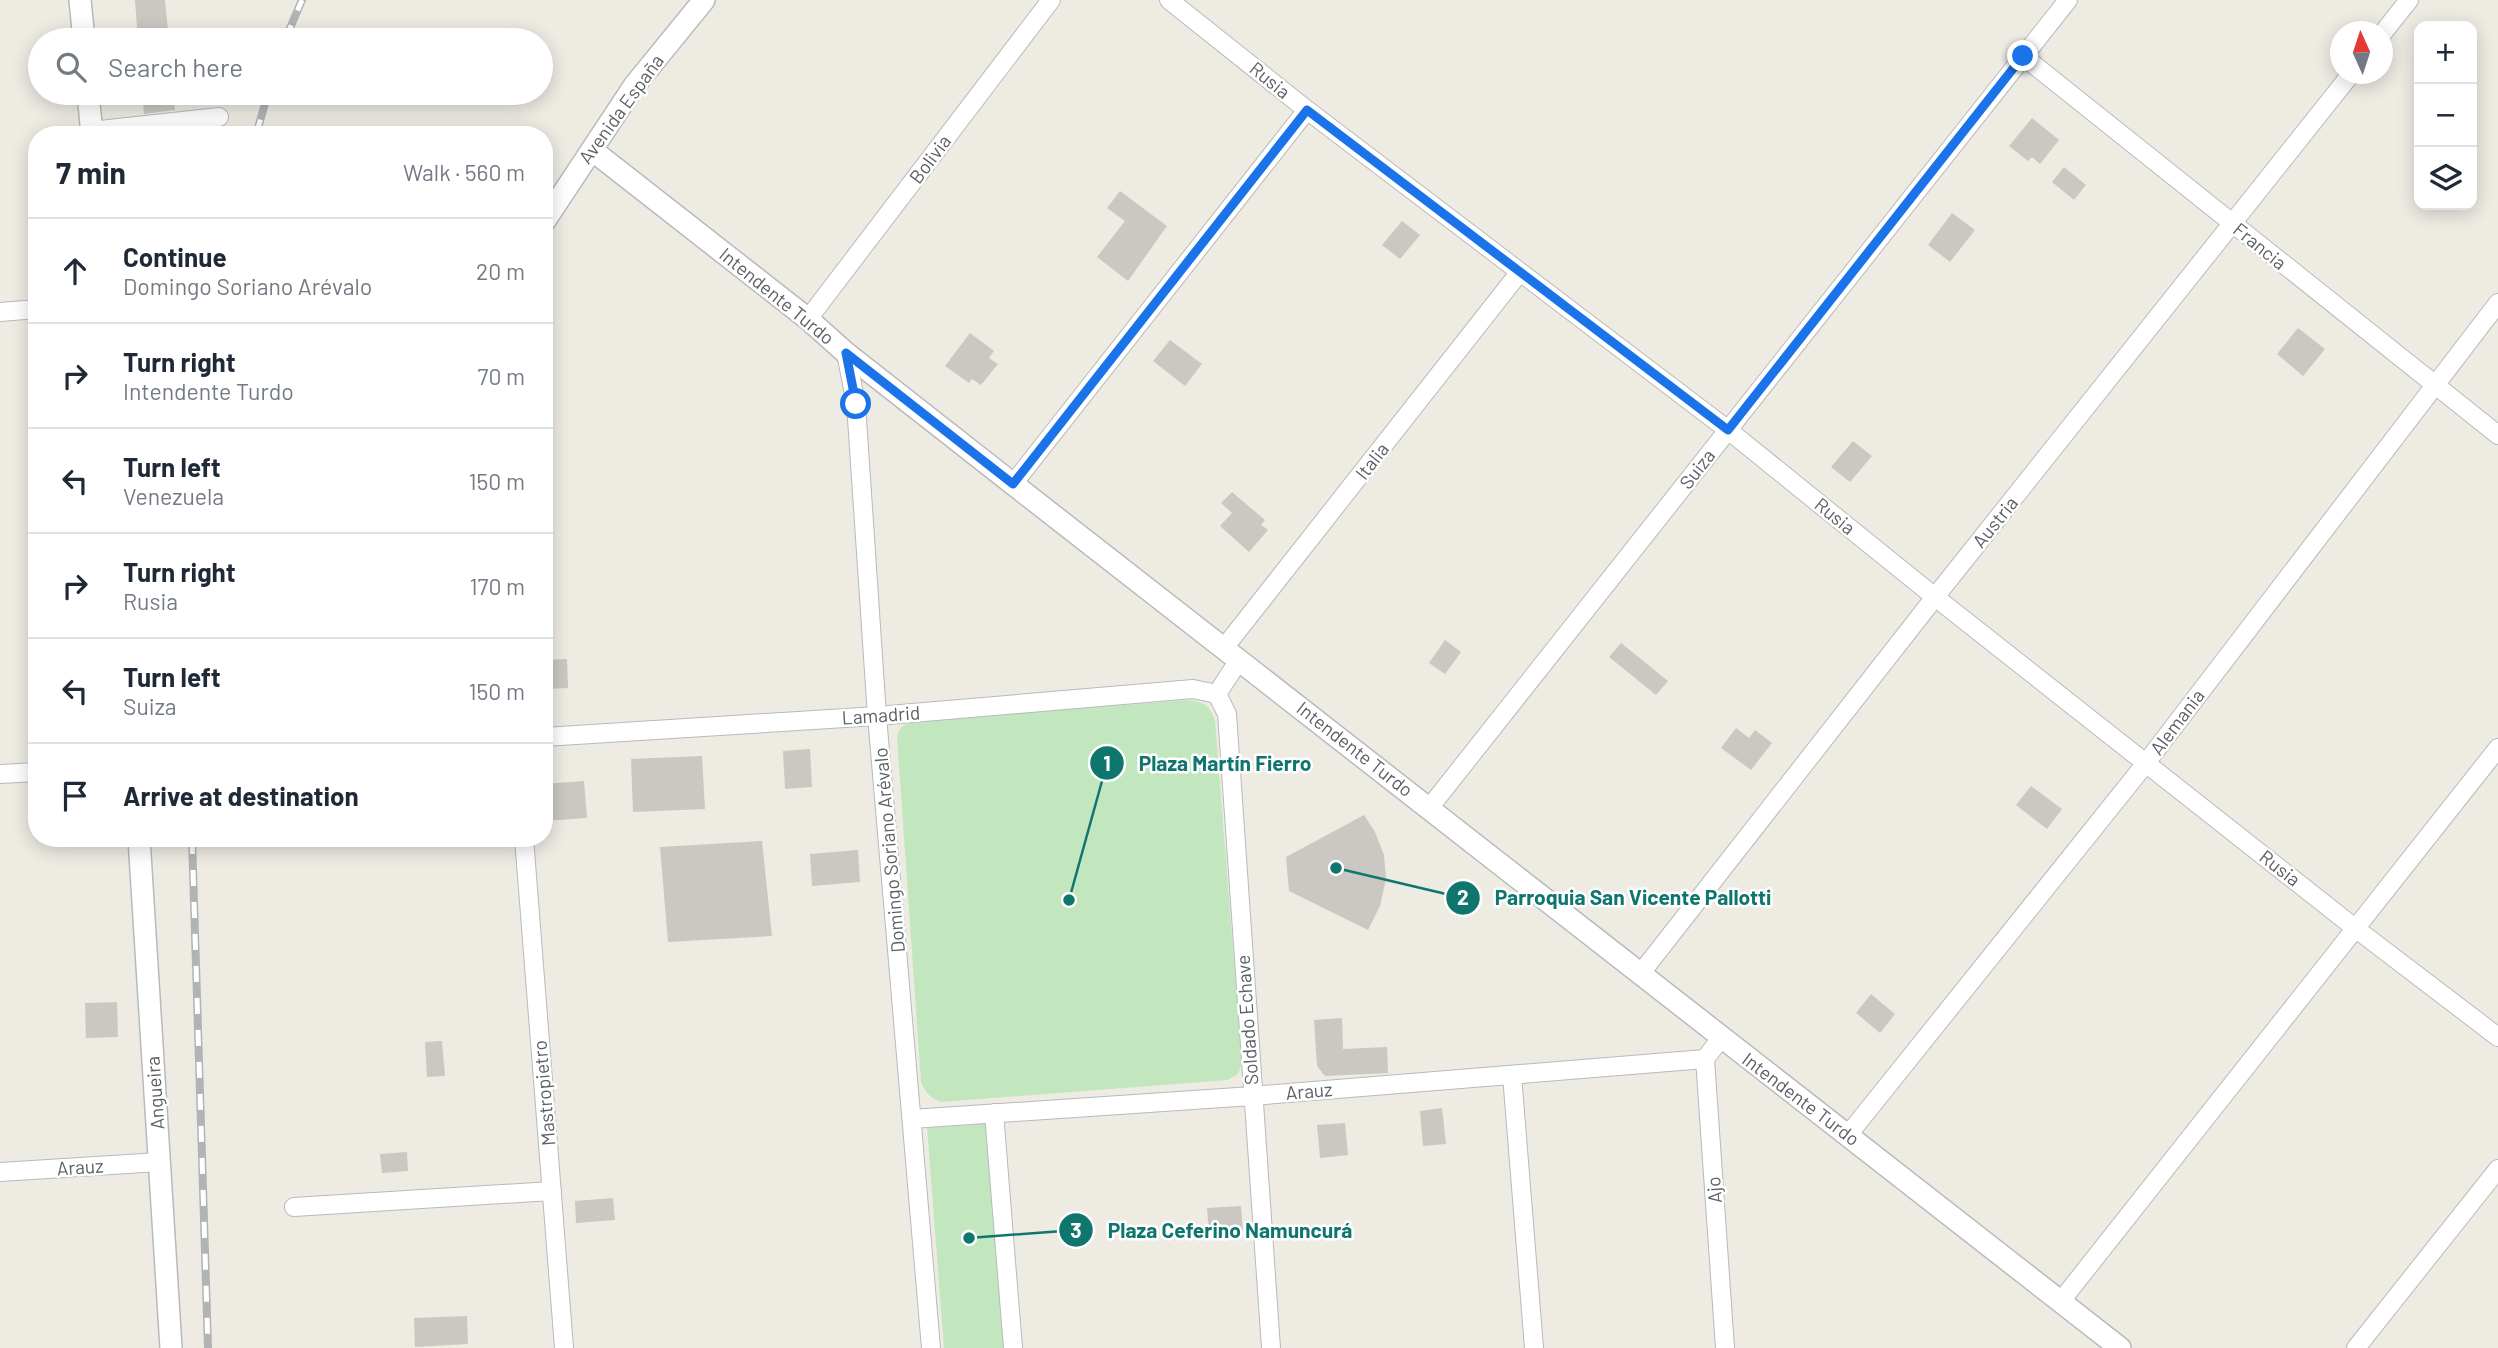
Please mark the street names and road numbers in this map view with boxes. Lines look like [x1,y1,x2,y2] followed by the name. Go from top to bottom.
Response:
[573,50,668,168] street label: Avenida España
[1245,56,1295,103] street label: Rusia
[904,130,955,188] street label: Bolivia
[2229,217,2292,274] street label: Francia
[715,242,839,349] street label: Intendente Turdo
[1350,438,1393,484] street label: Italia
[1674,444,1719,493] street label: Suiza
[1967,491,2022,552] street label: Austria
[1810,492,1860,539] street label: Rusia
[2144,684,2209,759] street label: Alemania
[1293,696,1418,801] street label: Intendente Turdo
[841,700,921,729] street label: Lamadrid
[868,746,909,954] street label: Domingo Soriano Arévalo
[2255,845,2305,891] street label: Rusia
[1230,954,1263,1086] street label: Soldado Echave
[527,1039,560,1147] street label: Mastropietro
[1738,1047,1865,1150] street label: Intendente Turdo
[140,1055,169,1131] street label: Angueira
[1285,1077,1333,1104] street label: Arauz
[56,1153,104,1180] street label: Arauz
[1701,1176,1726,1204] street label: Ajo

